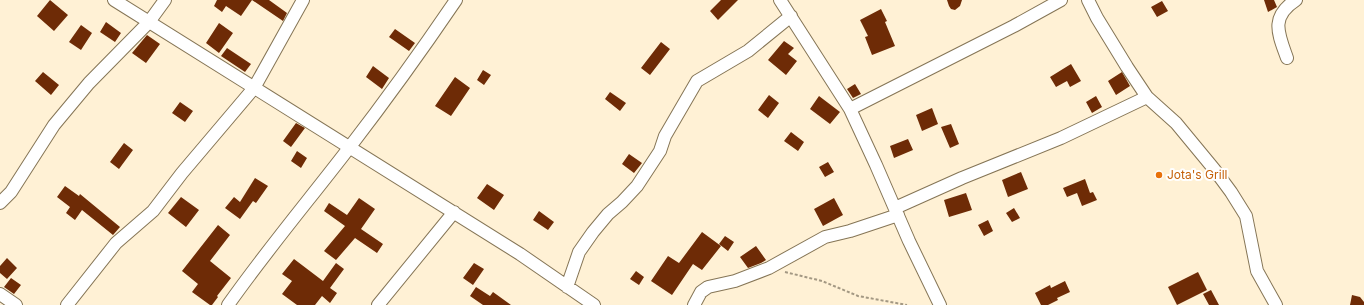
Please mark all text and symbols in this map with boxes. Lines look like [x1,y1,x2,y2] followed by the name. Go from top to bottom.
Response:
[1167,167,1227,182] place label: Jota's Grill
[1154,170,1164,180] marker: Jota's Grill

